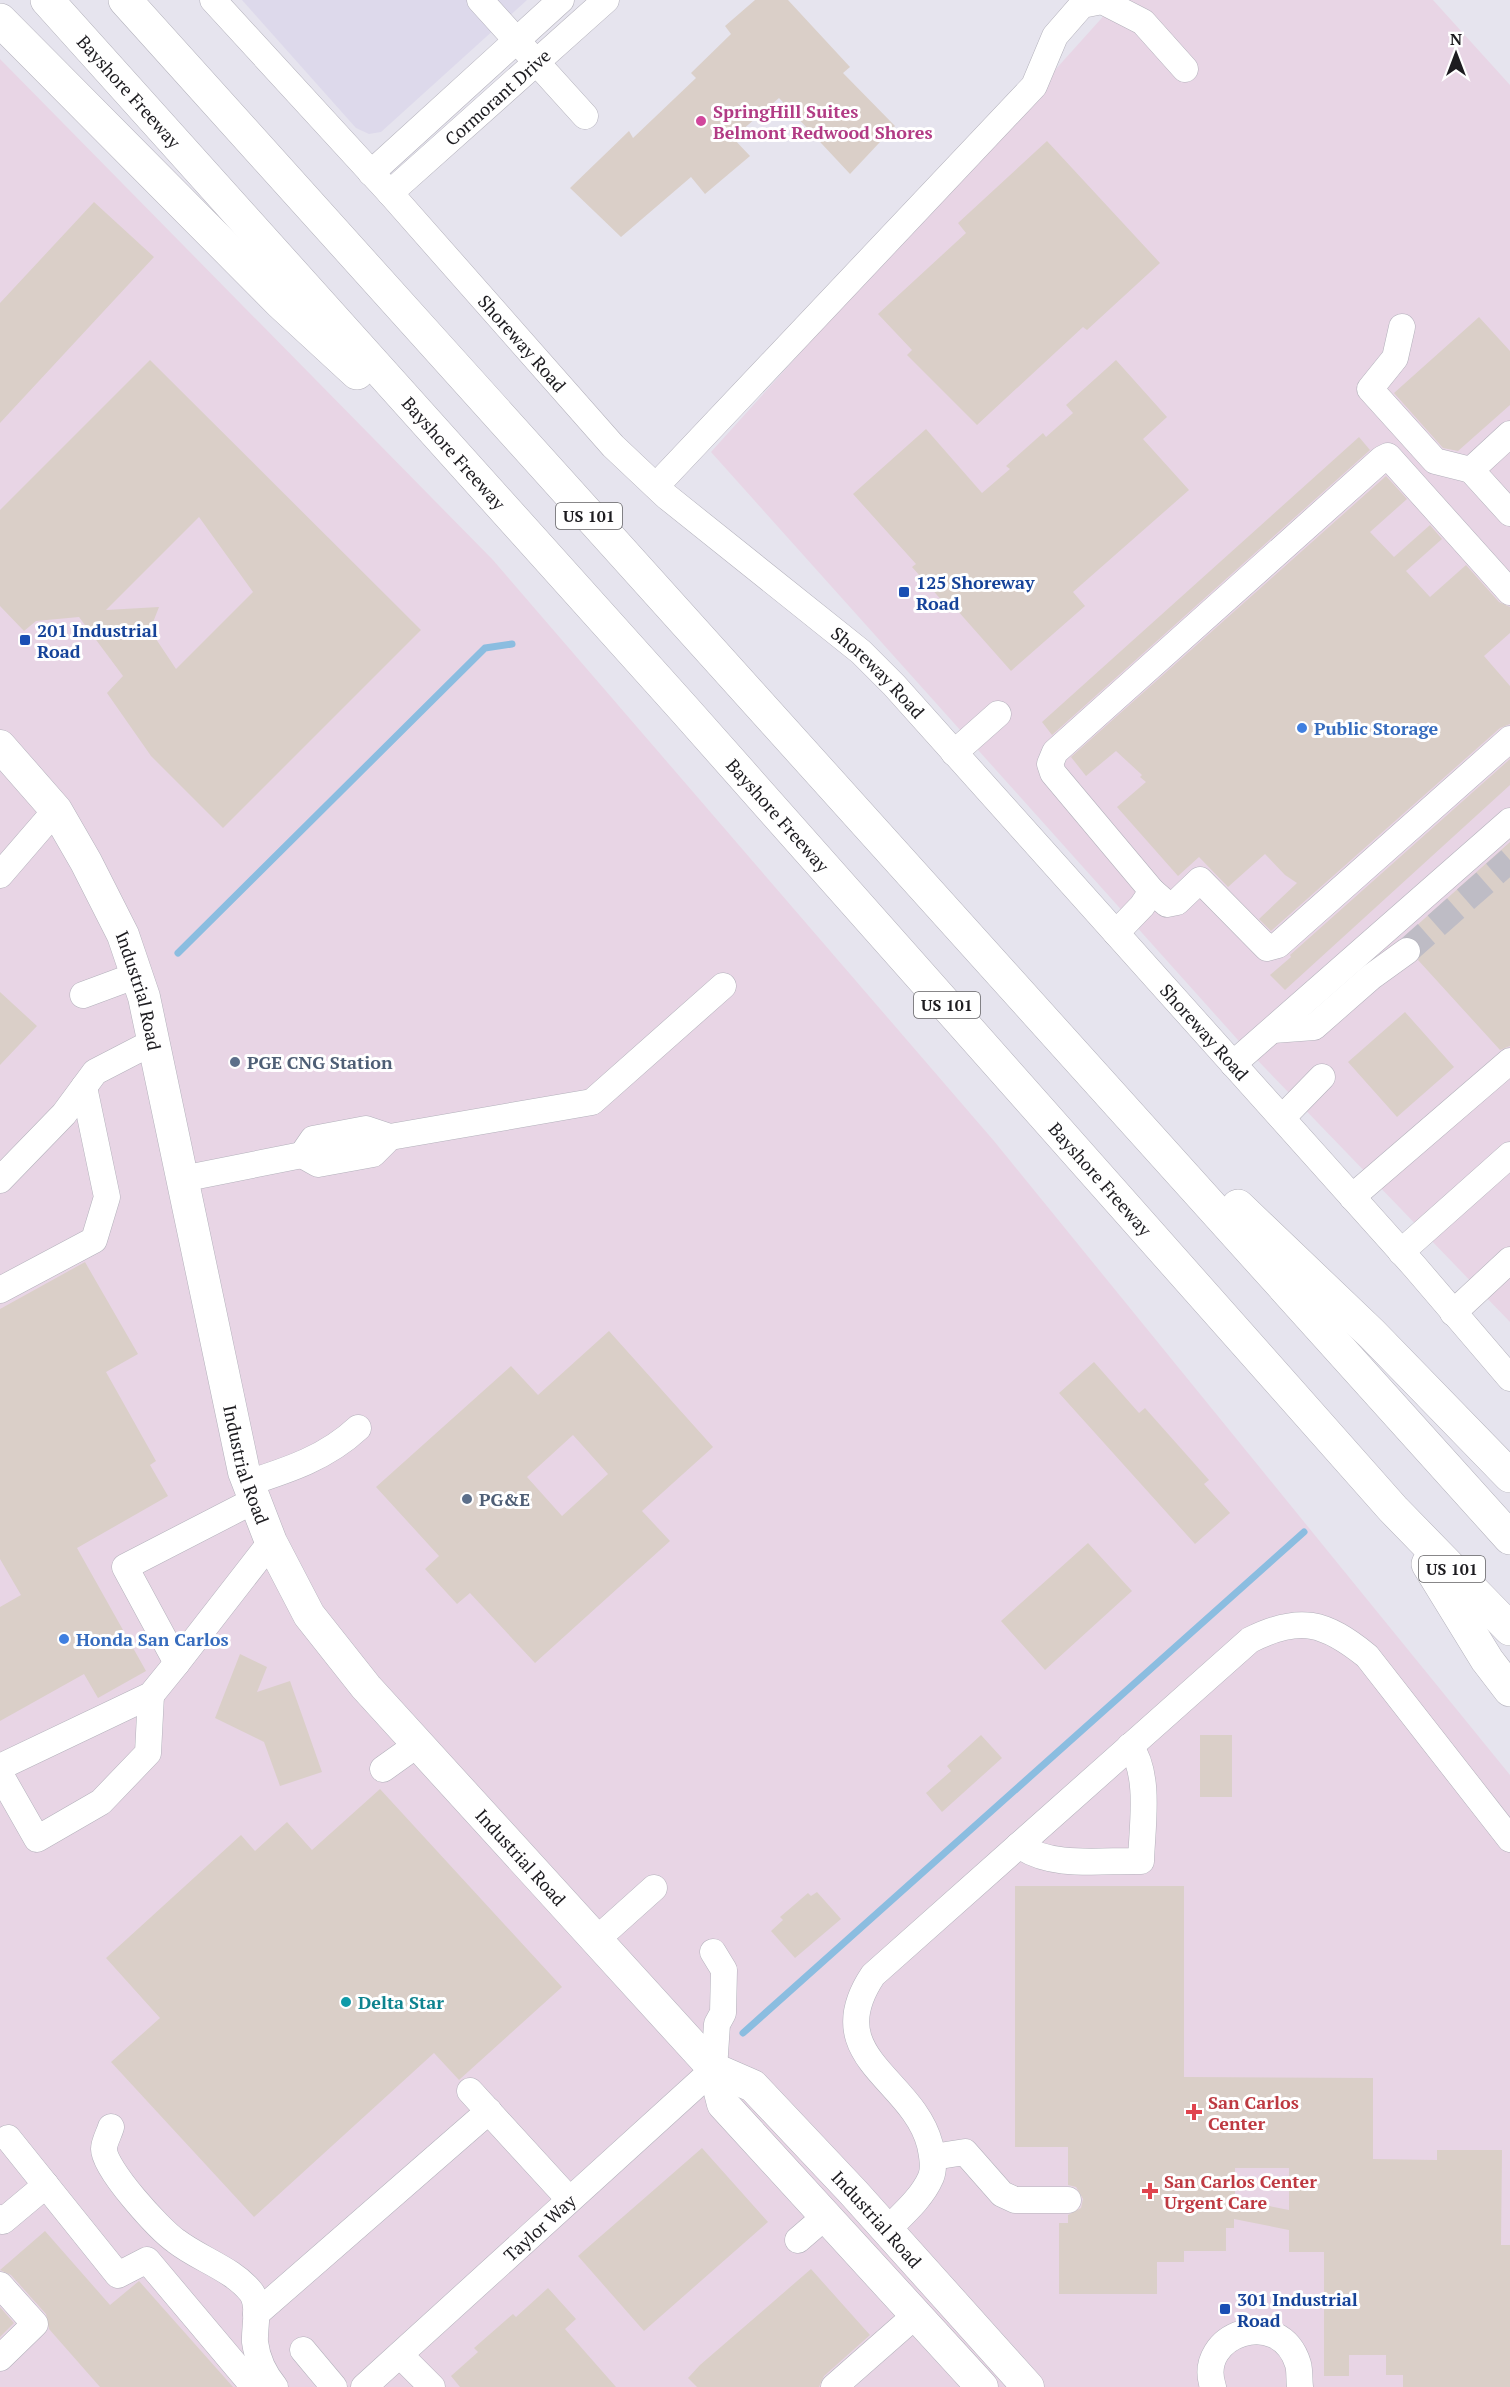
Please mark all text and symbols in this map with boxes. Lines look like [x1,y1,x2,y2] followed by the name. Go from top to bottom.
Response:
[1426,24,1486,84] north arrow
[1450,28,1462,50] text: N
[72,30,187,154] street label: Bayshore Freeway
[439,43,555,151] street label: Cormorant Drive
[713,99,933,144] place label: SpringHill Suites Belmont Redwood Shores
[694,114,708,128] marker: SpringHill Suites Belmont Redwood Shores
[473,289,572,397] street label: Shoreway Road
[397,391,512,515] street label: Bayshore Freeway
[556,503,622,529] road number: US 101
[916,570,1035,615] place label: 125 Shoreway Road
[897,585,911,599] marker: 125 Shoreway Road
[37,618,158,663] place label: 201 Industrial Road
[826,621,930,723] street label: Shoreway Road
[18,633,32,647] marker: 201 Industrial Road
[1314,716,1439,740] place label: Public Storage
[1295,721,1309,735] marker: Public Storage
[721,753,835,878] street label: Bayshore Freeway
[111,926,167,1053] street label: Industrial Road
[1155,978,1254,1085] street label: Shoreway Road
[914,992,980,1018] road number: US 101
[247,1050,393,1074] place label: PGE CNG Station
[228,1055,242,1069] marker: PGE CNG Station
[1044,1117,1158,1241] street label: Bayshore Freeway
[218,1403,275,1528] street label: Industrial Road
[479,1487,530,1511] place label: PG&E
[460,1492,474,1506] marker: PG&E
[1419,1556,1485,1582] road number: US 101
[76,1627,229,1651] place label: Honda San Carlos
[57,1632,71,1646] marker: Honda San Carlos
[471,1803,571,1911] street label: Industrial Road
[358,1990,444,2014] place label: Delta Star
[339,1995,353,2009] marker: Delta Star
[1208,2090,1299,2135] place label: San Carlos Center
[1185,2103,1203,2121] marker: San Carlos Center
[827,2165,927,2273] street label: Industrial Road
[1164,2169,1317,2214] place label: San Carlos Center Urgent Care
[1141,2182,1159,2200] marker: San Carlos Center Urgent Care
[498,2188,581,2267] street label: Taylor Way
[1237,2287,1358,2332] place label: 301 Industrial Road
[1218,2302,1232,2316] marker: 301 Industrial Road

